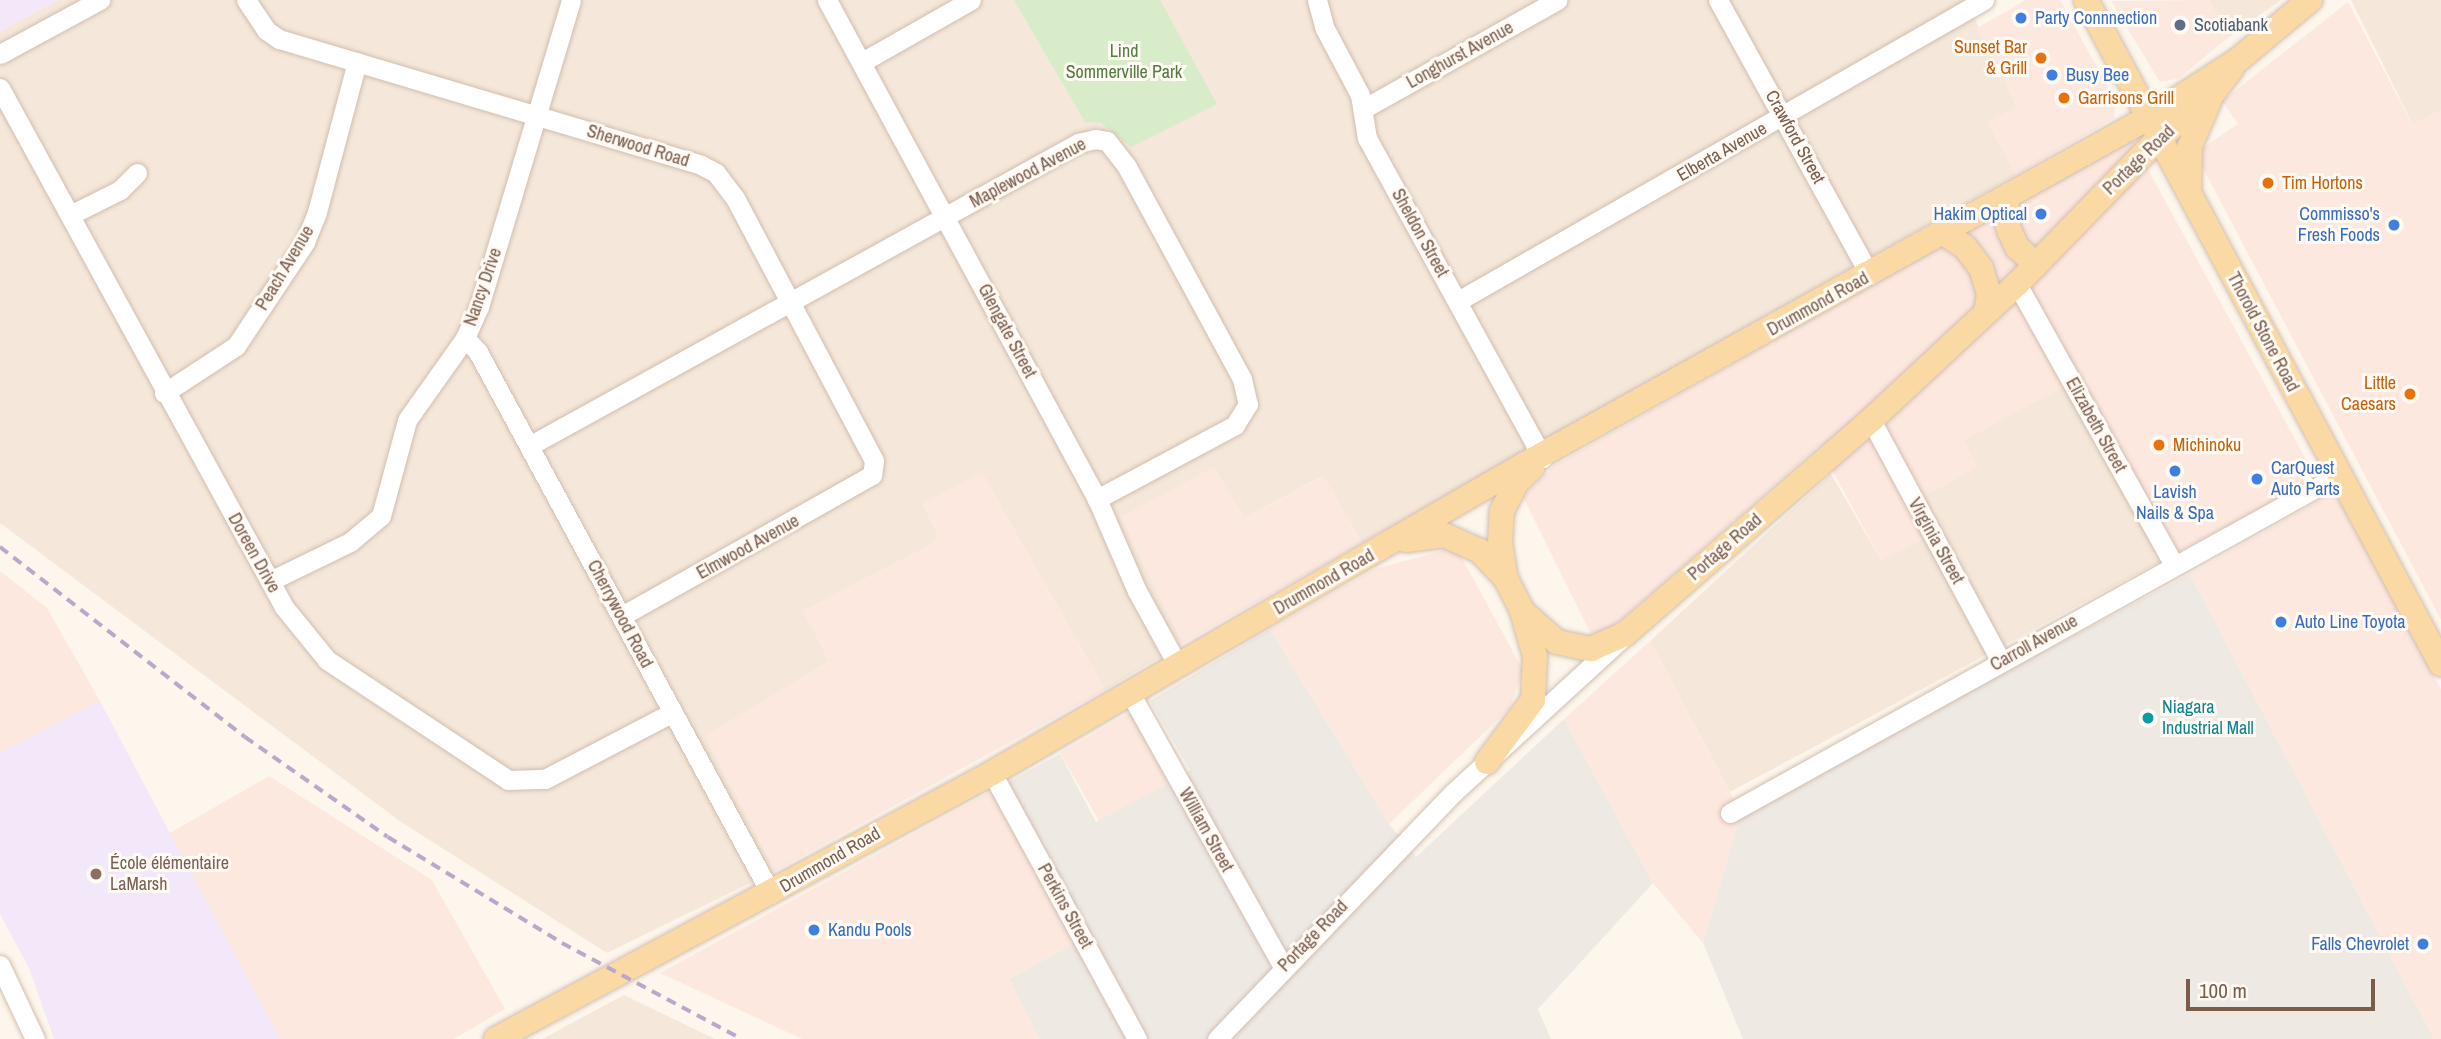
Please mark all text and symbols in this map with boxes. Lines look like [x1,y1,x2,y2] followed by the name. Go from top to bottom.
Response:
[2035,7,2157,29] place label: Party Connnection
[2013,10,2029,26] marker: Party Connnection
[2194,14,2268,36] place label: Scotiabank
[1402,17,1518,93] street label: Longhurst Avenue
[2172,17,2188,33] marker: Scotiabank
[1954,37,2027,80] place label: Sunset Bar & Grill
[1066,41,1182,84] park label: Lind Sommerville Park
[2033,50,2049,66] marker: Sunset Bar & Grill
[2066,64,2129,86] place label: Busy Bee
[2044,67,2060,83] marker: Busy Bee
[1761,87,1829,187] street label: Crawford Street
[2078,87,2174,109] place label: Garrisons Grill
[2056,90,2072,106] marker: Garrisons Grill
[1673,117,1771,187] street label: Elberta Avenue
[584,120,692,172] street label: Sherwood Road
[2099,121,2179,199] street label: Portage Road
[966,133,1090,213] street label: Maplewood Avenue
[2282,172,2363,194] place label: Tim Hortons
[2260,175,2276,191] marker: Tim Hortons
[1387,185,1453,281] street label: Sheldon Street
[1933,203,2027,225] place label: Hakim Optical
[2298,204,2380,246] place label: Commisso's Fresh Foods
[2033,206,2049,222] marker: Hakim Optical
[2386,217,2402,233] marker: Commisso's Fresh Foods
[251,221,319,315] street label: Peach Avenue
[460,245,506,329] street label: Nancy Drive
[1764,267,1872,341] street label: Drummond Road
[2222,269,2304,395] street label: Thorold Stone Road
[973,280,1041,382] street label: Glengate Street
[2341,373,2396,416] place label: Little Caesars
[2061,374,2131,476] street label: Elizabeth Street
[2402,386,2418,402] marker: Little Caesars
[2173,434,2241,456] place label: Michinoku
[2151,437,2167,453] marker: Michinoku
[2271,458,2340,500] place label: CarQuest Auto Parts
[2167,463,2183,479] marker: Lavish Nails & Spa
[2249,471,2265,487] marker: CarQuest Auto Parts
[2136,482,2214,524] place label: Lavish Nails & Spa
[1904,494,1968,588] street label: Virginia Street
[223,509,285,597] street label: Doreen Drive
[1684,509,1766,585] street label: Portage Road
[693,510,803,584] street label: Elmwood Avenue
[1270,545,1378,619] street label: Drummond Road
[583,556,657,672] street label: Cherrywood Road
[1986,610,2082,676] street label: Carroll Avenue
[2295,611,2406,633] place label: Auto Line Toyota
[2273,614,2289,630] marker: Auto Line Toyota
[2162,697,2254,740] place label: Niagara Industrial Mall
[2140,710,2156,726] marker: Niagara Industrial Mall
[1174,784,1238,876] street label: William Street
[776,823,884,897] street label: Drummond Road
[110,853,229,896] place label: École élémentaire LaMarsh
[1033,860,1097,952] street label: Perkins Street
[88,866,104,882] marker: École élémentaire LaMarsh
[1274,896,1352,976] street label: Portage Road
[828,919,912,941] place label: Kandu Pools
[806,922,822,938] marker: Kandu Pools
[2311,933,2409,955] place label: Falls Chevrolet
[2415,936,2431,952] marker: Falls Chevrolet
[2189,965,2378,1009] scale bar
[2199,976,2247,1005] text: 100 m

